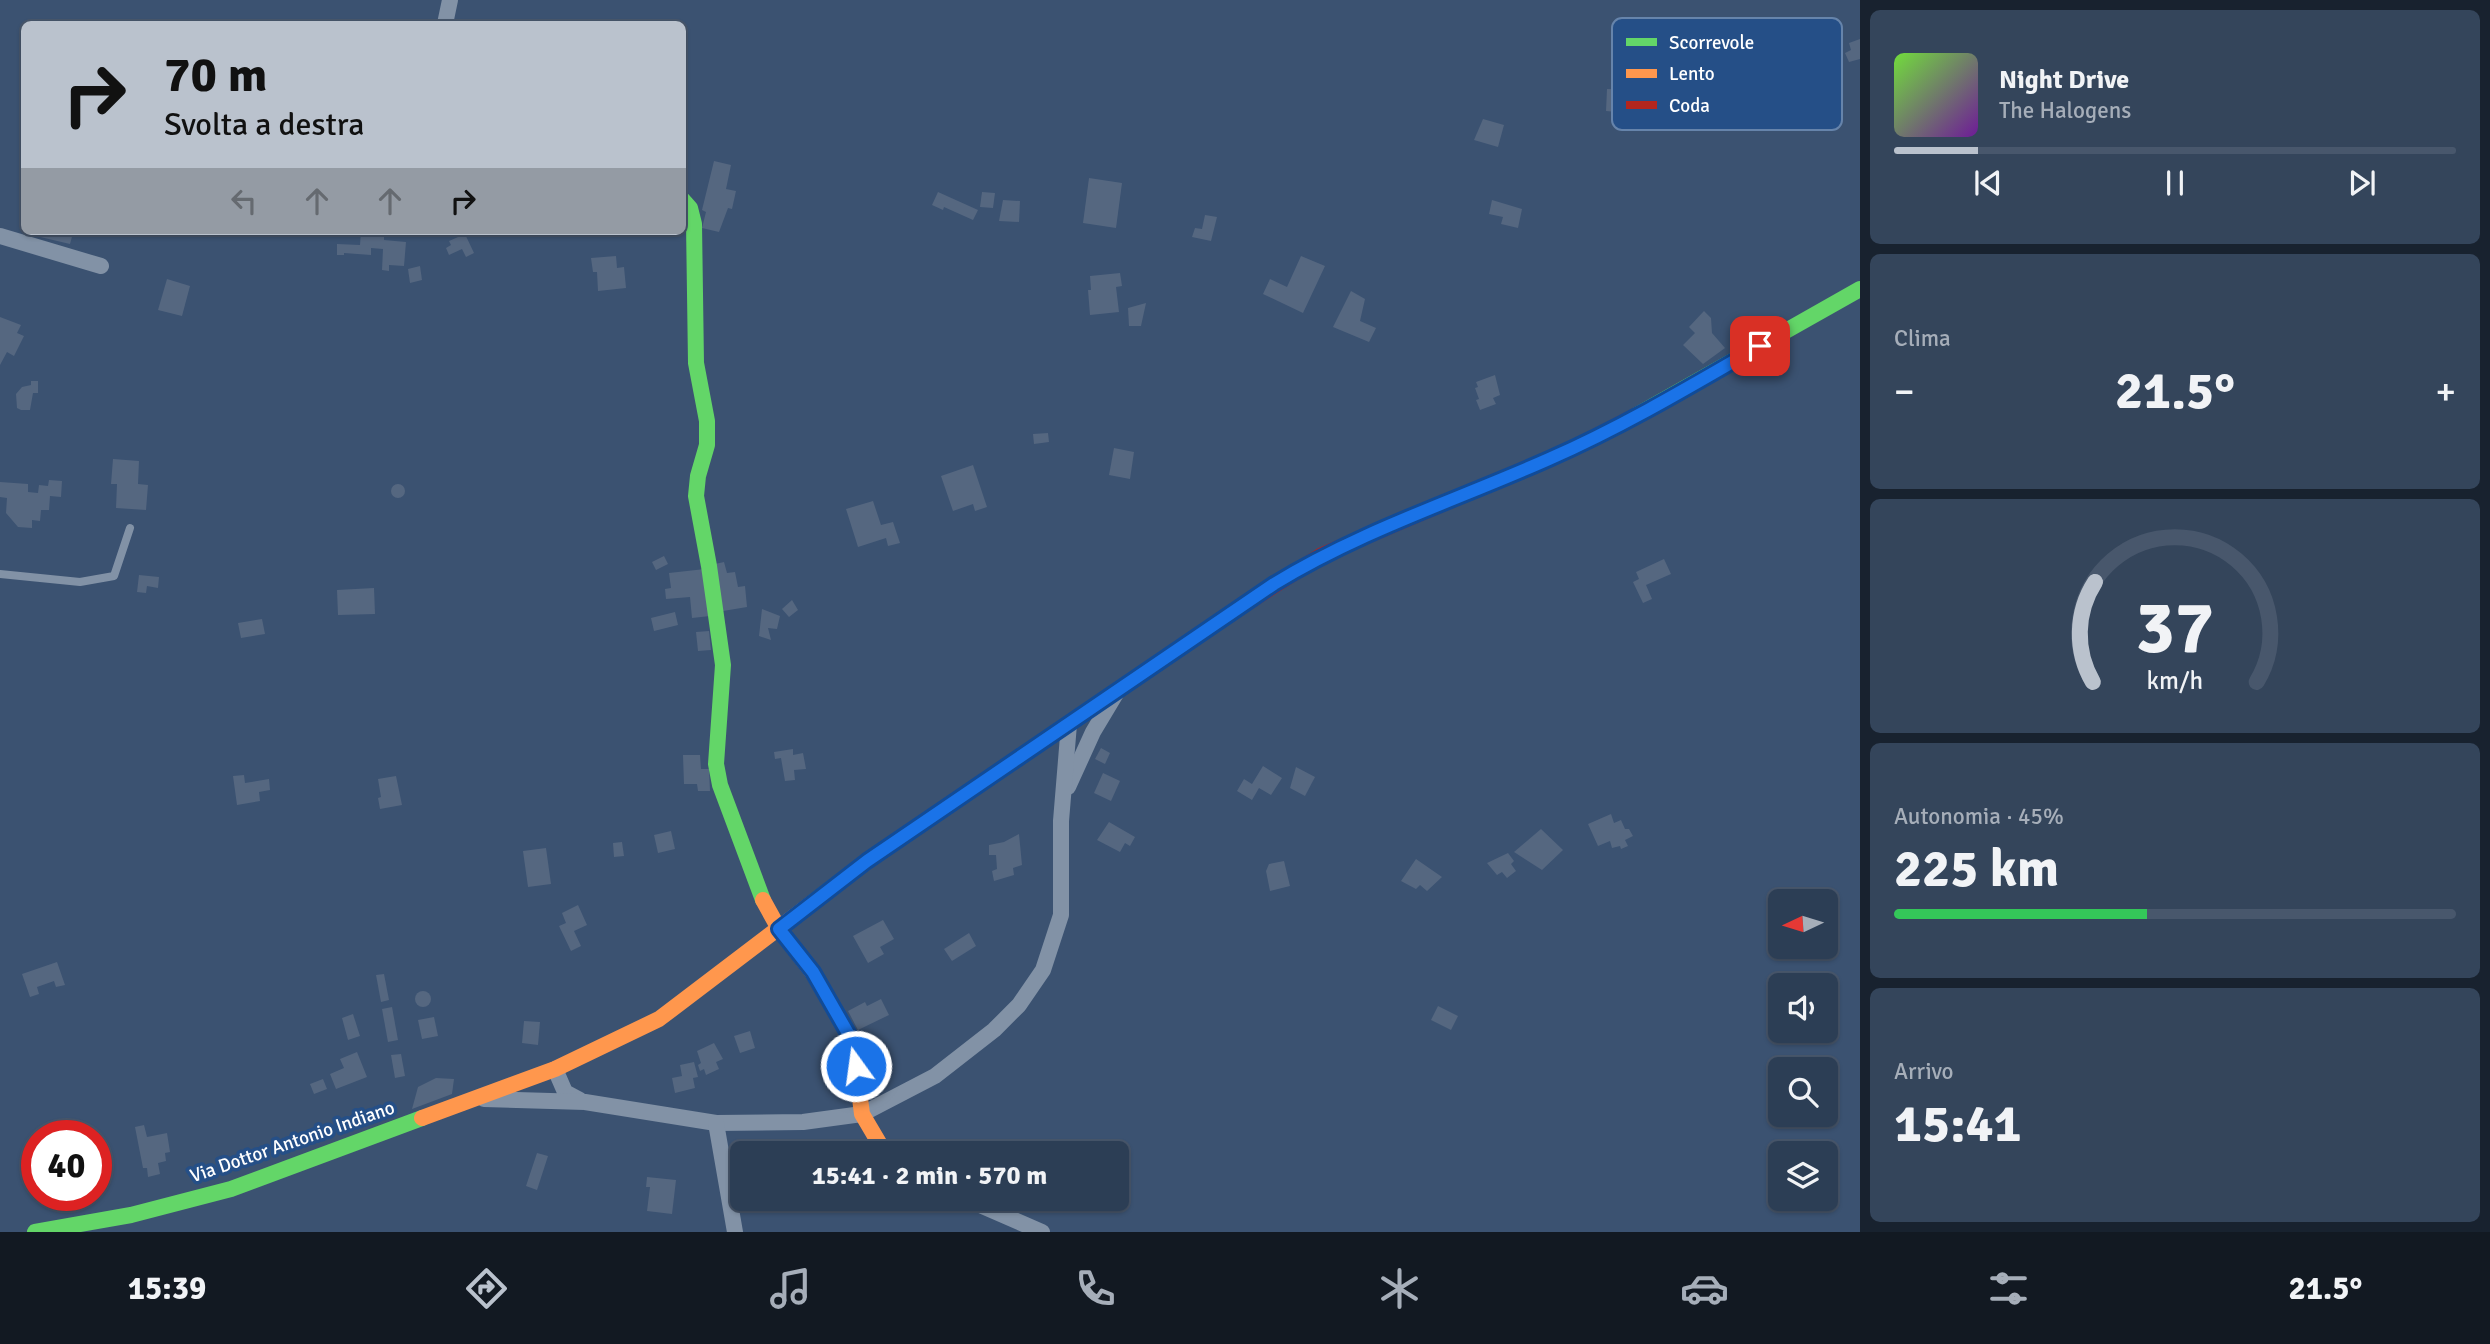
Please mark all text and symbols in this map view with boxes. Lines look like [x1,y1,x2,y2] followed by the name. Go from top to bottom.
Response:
[1612,18,1842,130] legend
[1669,31,1754,55] text: Scorrevole
[164,45,267,105] text: 70 m
[49,49,140,140] icon: right
[1669,62,1715,86] text: Lento
[1999,64,2129,96] text: Night Drive
[1669,94,1710,118] text: Coda
[1999,96,2131,125] text: The Halogens
[164,105,364,144] text: Svolta a destra
[1969,164,2007,202] icon: previous
[2156,164,2194,202] icon: pause
[2343,164,2381,202] icon: next
[225,182,263,220] icon: left
[298,182,336,220] icon: ahead
[371,182,409,220] icon: ahead
[444,182,482,220] icon: right
[1730,316,1790,376] pin
[1894,324,1951,353] text: Clima
[1741,327,1779,365] icon: arrive
[2115,359,2235,423] text: 21.5°
[1894,368,1915,415] text: −
[2435,368,2456,415] text: +
[2136,584,2214,673] text: 37
[2147,665,2203,696] text: km/h
[1894,802,2064,831] text: Autonomia · 45%
[1894,837,2059,901] text: 225 km
[1768,889,1838,959] north arrow
[1768,889,1838,1211] map controls
[1768,973,1838,1043] button: sound
[819,1029,893,1103] position arrow
[1768,1057,1838,1127] button: search
[1894,1057,1954,1086] text: Arrivo
[1894,1092,2022,1156] text: 15:41
[187,1096,398,1188] street label: Via Dottor Antonio Indiano
[21,1120,112,1211] speed limit sign: 40
[1768,1141,1838,1211] button: layers
[812,1160,1047,1192] text: 15:41 · 2 min · 570 m
[462,1264,511,1313] icon: directions
[766,1264,815,1313] icon: music
[1071,1264,1120,1313] icon: phone
[1375,1264,1424,1313] icon: climate
[1680,1264,1729,1313] icon: car
[1984,1264,2033,1313] icon: filters
[128,1269,206,1308] text: 15:39
[2288,1269,2362,1308] text: 21.5°

